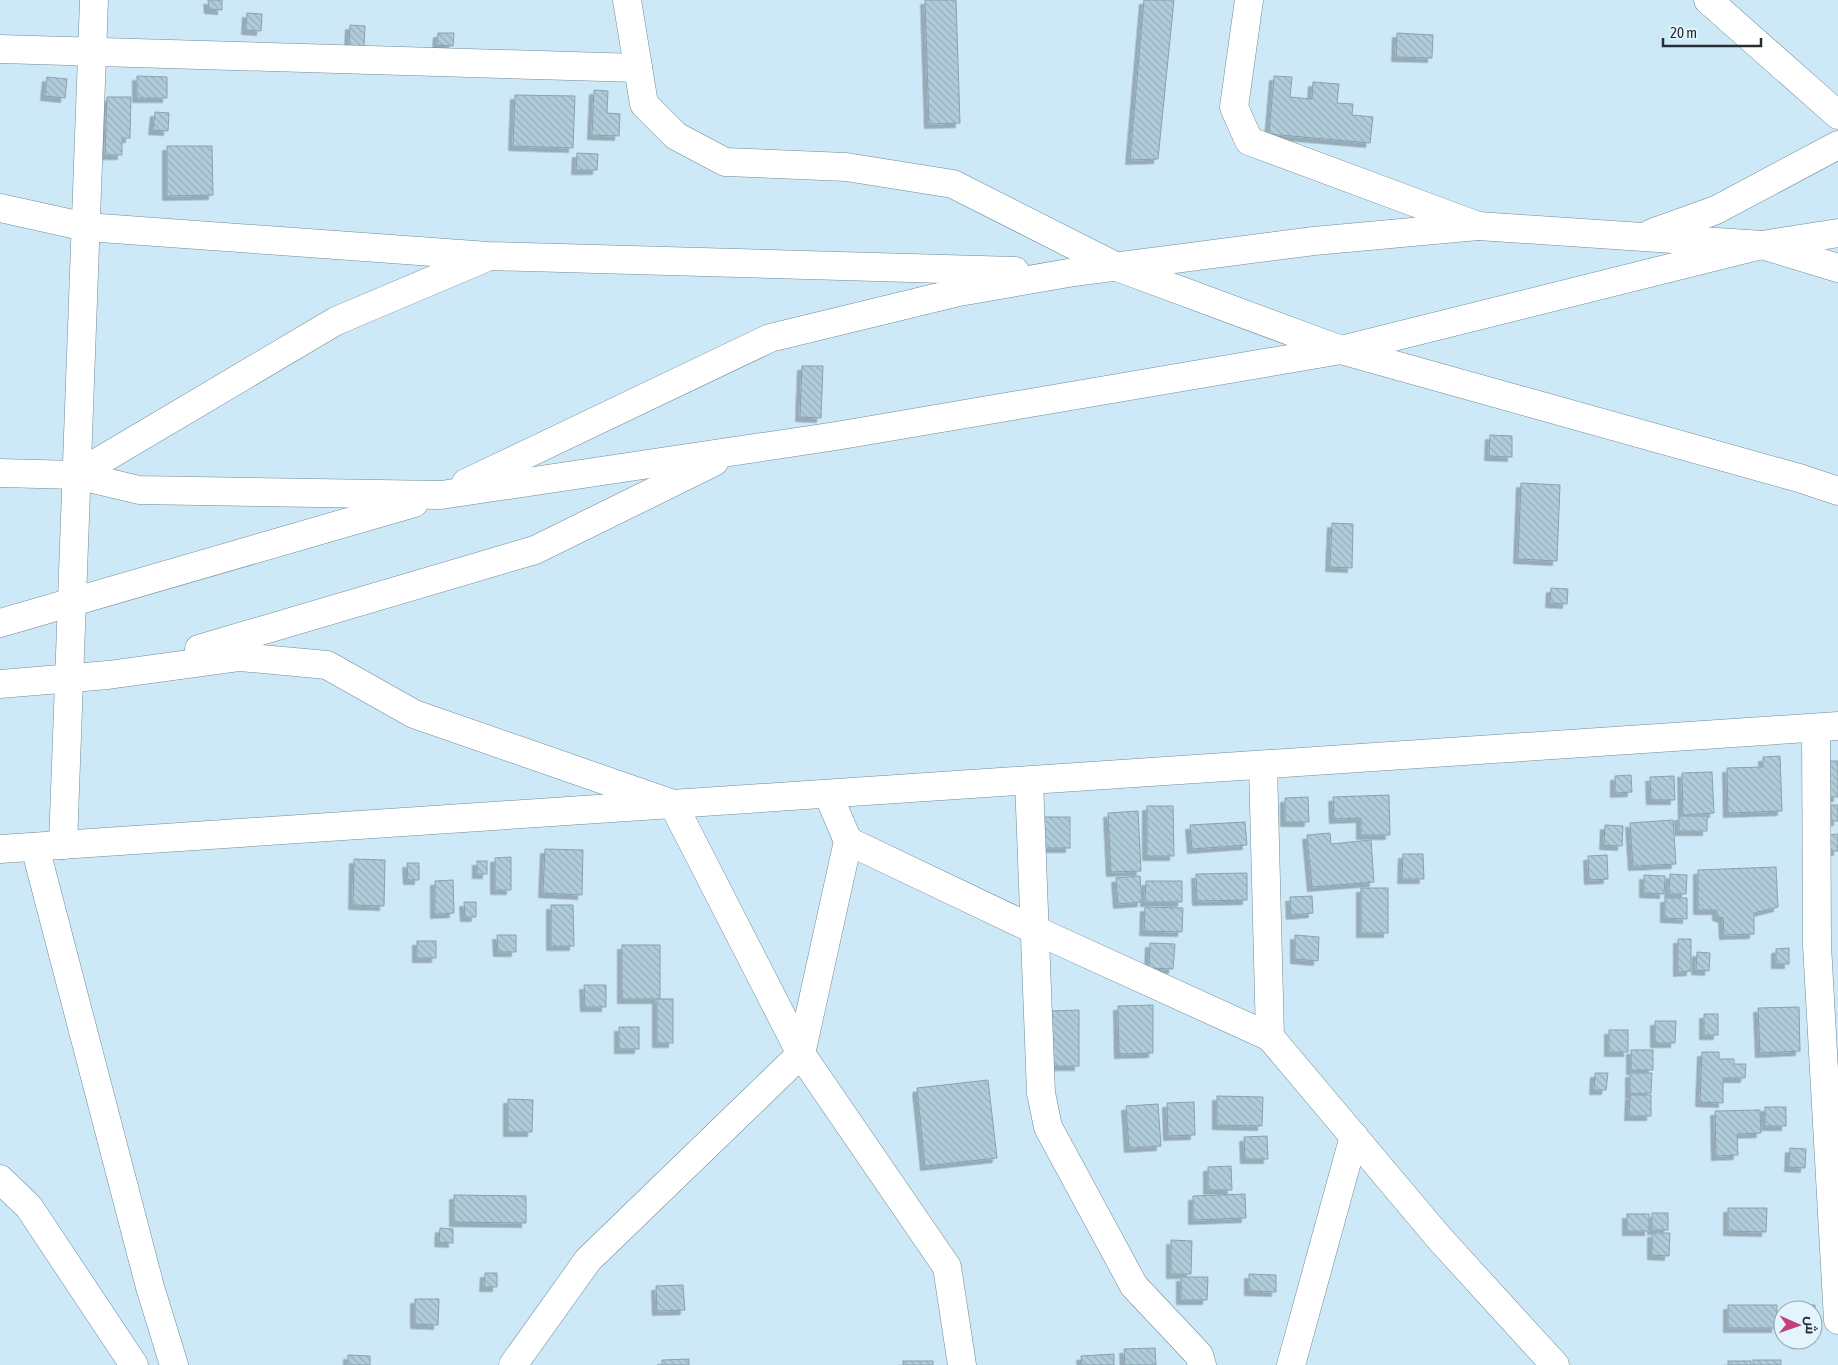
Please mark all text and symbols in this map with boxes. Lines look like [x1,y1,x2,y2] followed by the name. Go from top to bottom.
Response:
[1663,15,1760,47] scale bar
[1670,24,1697,41] text: 20 m
[1773,1300,1823,1350] north arrow
[1802,1316,1819,1335] text: ش

